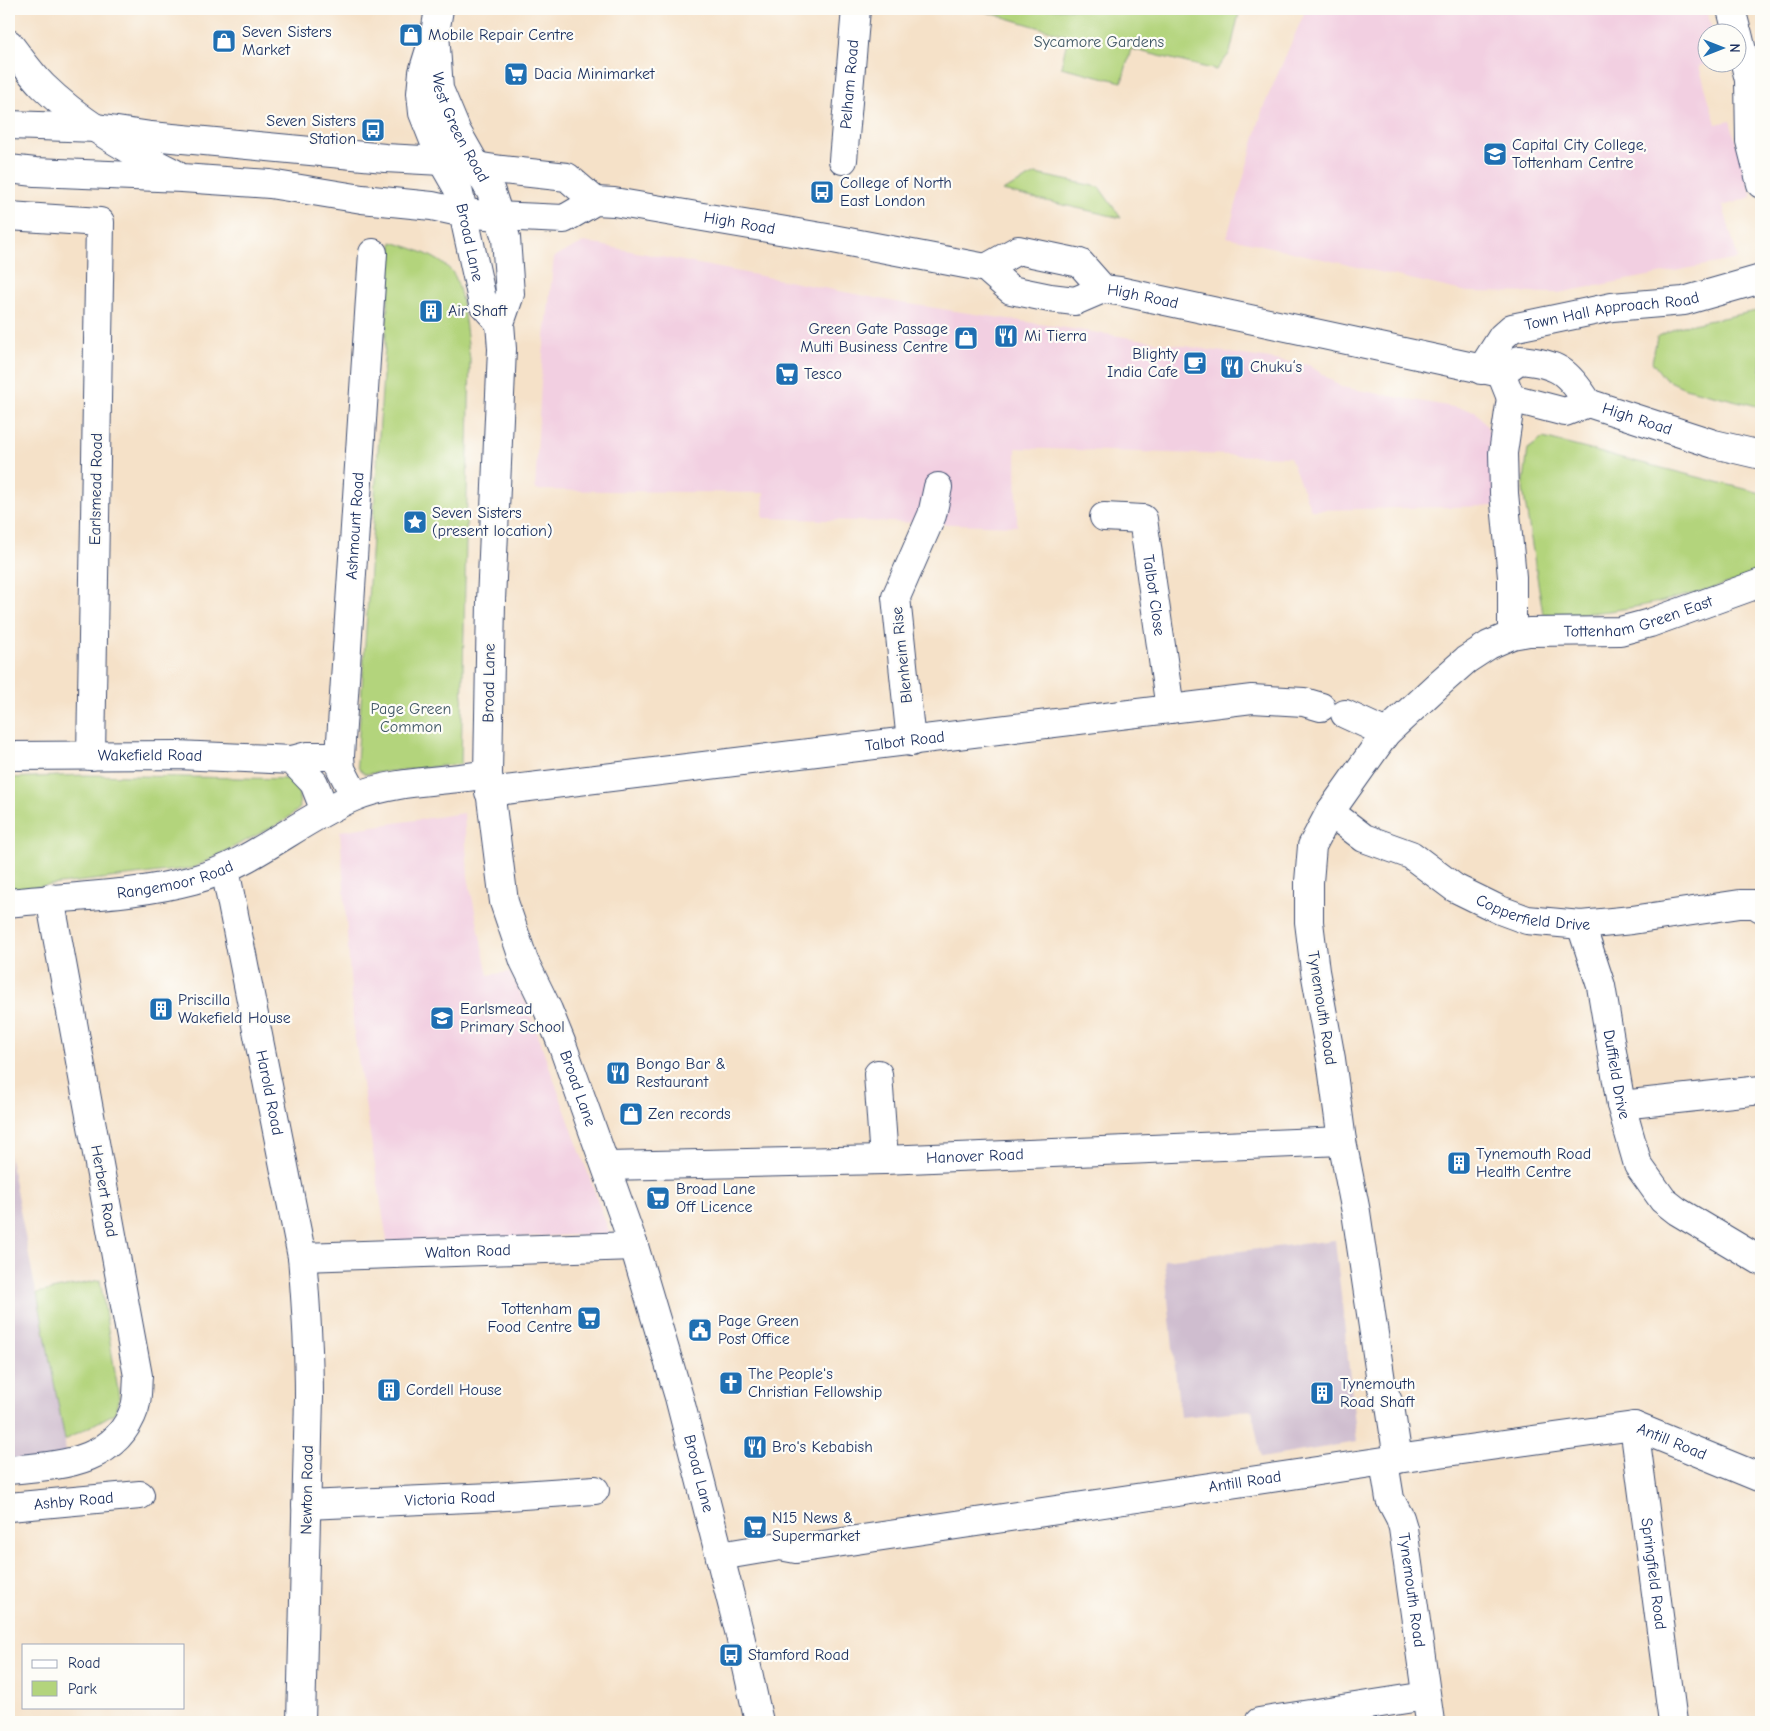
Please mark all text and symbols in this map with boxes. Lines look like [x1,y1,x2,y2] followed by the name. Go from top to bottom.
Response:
[398,22,424,48] shop icon: Mobile Repair Centre
[1698,22,1748,72] north arrow
[242,23,332,59] place label: Seven Sisters Market
[428,26,574,44] place label: Mobile Repair Centre
[211,28,237,54] shop icon: Seven Sisters Market
[1034,33,1165,51] park label: Sycamore Gardens
[837,39,862,130] street label: Pelham Road
[1726,43,1743,53] text: N
[503,61,529,87] supermarket icon: Dacia Minimarket
[534,65,655,83] place label: Dacia Minimarket
[429,71,493,185] street label: West Green Road
[266,112,356,148] place label: Seven Sisters Station
[360,117,386,143] bus stop icon: Seven Sisters Station
[1512,136,1646,172] place label: Capital City College, Tottenham Centre
[1482,141,1508,167] school or university icon: Capital City College, Tottenham Centre
[840,174,952,210] place label: College of North East London
[809,179,835,205] bus stop icon: College of North East London
[452,202,487,283] street label: Broad Lane
[702,208,776,238] street label: High Road
[1106,281,1180,312] street label: High Road
[1523,288,1701,334] street label: Town Hall Approach Road
[418,298,444,324] building icon: Air Shaft
[448,302,508,320] place label: Air Shaft
[800,320,948,356] place label: Green Gate Passage Multi Business Centre
[993,323,1019,349] restaurant icon: Mi Tierra
[953,325,979,351] shop icon: Green Gate Passage Multi Business Centre
[1024,327,1087,345] place label: Mi Tierra
[1107,345,1179,381] place label: Blighty India Cafe
[1182,350,1208,376] cafe icon: Blighty India Cafe
[1219,354,1245,380] restaurant icon: Chuku‘s
[1250,358,1302,376] place label: Chuku‘s
[774,361,800,387] supermarket icon: Tesco
[804,365,842,383] place label: Tesco
[1600,399,1674,439] street label: High Road
[86,433,106,545] street label: Earlsmead Road
[343,472,368,580] street label: Ashmount Road
[432,504,552,540] place label: Seven Sisters (present location)
[402,509,428,535] place icon: Seven Sisters (present location)
[1139,553,1168,637] street label: Talbot Close
[1564,592,1715,641] street label: Tottenham Green East
[888,606,916,704] street label: Blenheim Rise
[479,643,499,723] street label: Broad Lane
[371,700,451,736] park label: Page Green Common
[864,728,946,755] street label: Talbot Road
[98,746,203,765] street label: Wakefield Road
[116,857,236,902] street label: Rangemoor Road
[1473,891,1591,934] street label: Copperfield Drive
[1304,950,1340,1066] street label: Tynemouth Road
[178,991,291,1027] place label: Priscilla Wakefield House
[148,996,174,1022] building icon: Priscilla Wakefield House
[460,1000,565,1036] place label: Earlsmead Primary School
[429,1005,455,1031] school or university icon: Earlsmead Primary School
[1599,1028,1634,1121] street label: Duffield Drive
[556,1048,600,1129] street label: Broad Lane
[252,1049,287,1137] street label: Harold Road
[636,1055,726,1091] place label: Bongo Bar & Restaurant
[605,1060,631,1086] restaurant icon: Bongo Bar & Restaurant
[618,1101,644,1127] shop icon: Zen records
[648,1105,731,1123] place label: Zen records
[87,1143,121,1239] street label: Herbert Road
[926,1145,1024,1167] street label: Hanover Road
[1476,1145,1591,1181] place label: Tynemouth Road Health Centre
[1446,1150,1472,1176] building icon: Tynemouth Road Health Centre
[676,1180,755,1216] place label: Broad Lane Off Licence
[645,1185,671,1211] supermarket icon: Broad Lane Off Licence
[425,1241,511,1262] street label: Walton Road
[488,1300,572,1336] place label: Tottenham Food Centre
[576,1305,602,1331] supermarket icon: Tottenham Food Centre
[718,1312,799,1348] place label: Page Green Post Office
[687,1317,713,1343] public building icon: Page Green Post Office
[748,1365,882,1401] place label: The People's Christian Fellowship
[718,1370,744,1396] church icon: The People's Christian Fellowship
[1340,1375,1415,1411] place label: Tynemouth Road Shaft
[376,1377,402,1403] building icon: Cordell House
[1309,1380,1335,1406] building icon: Tynemouth Road Shaft
[406,1381,502,1399] place label: Cordell House
[1635,1419,1709,1464] street label: Antill Road
[680,1433,717,1514] street label: Broad Lane
[742,1434,768,1460] restaurant icon: Bro's Kebabish
[772,1438,873,1456] place label: Bro's Kebabish
[297,1445,317,1535] street label: Newton Road
[1207,1468,1282,1496] street label: Antill Road
[33,1488,114,1514] street label: Ashby Road
[404,1488,496,1510] street label: Victoria Road
[772,1509,860,1545] place label: N15 News & Supermarket
[742,1514,768,1540] supermarket icon: N15 News & Supermarket
[1637,1517,1670,1631] street label: Springfield Road
[1395,1532,1428,1648] street label: Tynemouth Road
[718,1642,744,1668] bus stop icon: Stamford Road
[22,1644,185,1708] legend
[748,1646,849,1664] place label: Stamford Road
[68,1654,100,1672] text: Road
[68,1680,97,1698] text: Park

